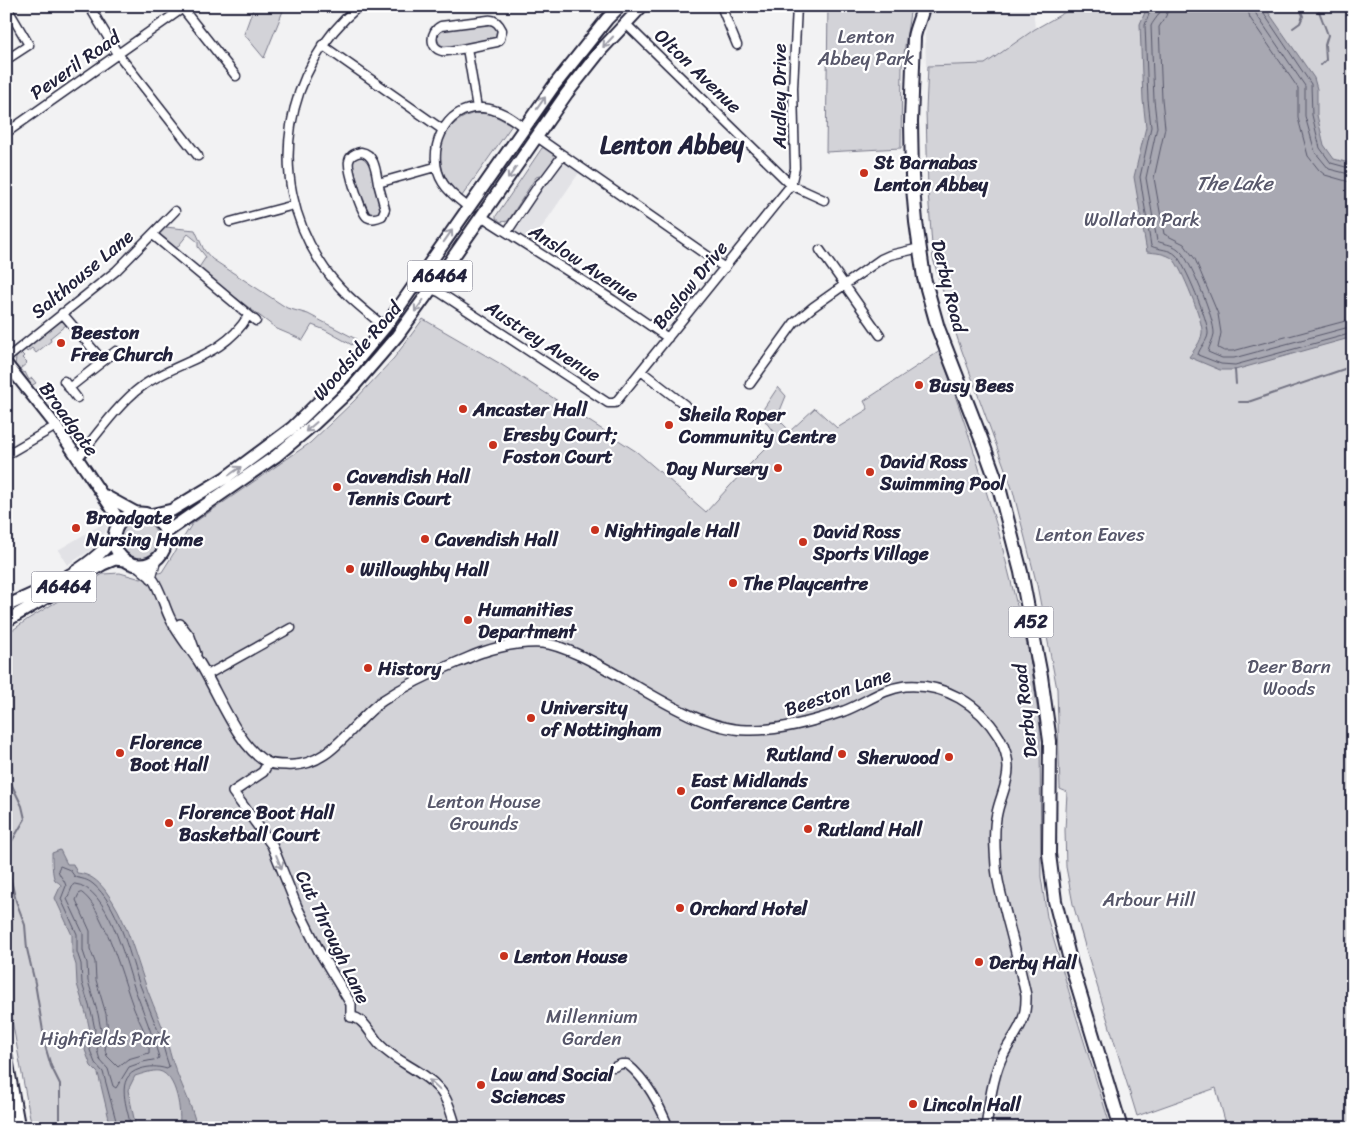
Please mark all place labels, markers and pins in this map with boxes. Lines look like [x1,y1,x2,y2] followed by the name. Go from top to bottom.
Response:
[873,146,989,201] place label: St Barnabas Lenton Abbey
[858,167,870,179] marker: St Barnabas Lenton Abbey
[70,316,173,371] place label: Beeston Free Church
[55,337,67,349] marker: Beeston Free Church
[929,369,1015,402] place label: Busy Bees
[913,379,925,391] marker: Busy Bees
[472,393,589,426] place label: Ancaster Hall
[678,398,837,453] place label: Sheila Roper Community Centre
[457,403,469,415] marker: Ancaster Hall
[502,418,618,473] place label: Eresby Court; Foston Court
[663,419,675,431] marker: Sheila Roper Community Centre
[487,439,499,451] marker: Eresby Court; Foston Court
[879,445,1006,500] place label: David Ross Swimming Pool
[666,452,769,485] place label: Day Nursery
[346,460,472,515] place label: Cavendish Hall Tennis Court
[772,462,784,474] marker: Day Nursery
[864,466,876,478] marker: David Ross Swimming Pool
[331,481,343,493] marker: Cavendish Hall Tennis Court
[85,501,203,556] place label: Broadgate Nursing Home
[604,514,741,547] place label: Nightingale Hall
[812,515,929,570] place label: David Ross Sports Village
[70,522,82,534] marker: Broadgate Nursing Home
[434,523,560,556] place label: Cavendish Hall
[589,524,601,536] marker: Nightingale Hall
[419,533,431,545] marker: Cavendish Hall
[797,536,809,548] marker: David Ross Sports Village
[360,553,490,586] place label: Willoughby Hall
[344,563,356,575] marker: Willoughby Hall
[743,567,868,600] place label: The Playcentre
[727,577,739,589] marker: The Playcentre
[477,593,577,648] place label: Humanities Department
[462,614,474,626] marker: Humanities Department
[377,652,442,685] place label: History
[362,662,374,674] marker: History
[541,691,662,746] place label: University of Nottingham
[525,712,537,724] marker: University of Nottingham
[129,726,209,781] place label: Florence Boot Hall
[766,738,834,771] place label: Rutland
[856,741,941,774] place label: Sherwood
[114,747,126,759] marker: Florence Boot Hall
[836,748,848,760] marker: Rutland
[943,751,955,763] marker: Sherwood
[690,764,850,819] place label: East Midlands Conference Centre
[675,785,687,797] marker: East Midlands Conference Centre
[178,796,336,851] place label: Florence Boot Hall Basketball Court
[817,813,923,846] place label: Rutland Hall
[163,817,175,829] marker: Florence Boot Hall Basketball Court
[802,823,814,835] marker: Rutland Hall
[690,892,809,925] place label: Orchard Hotel
[674,902,686,914] marker: Orchard Hotel
[514,940,628,973] place label: Lenton House
[989,946,1078,979] place label: Derby Hall
[498,950,510,962] marker: Lenton House
[973,956,985,968] marker: Derby Hall
[490,1058,615,1113] place label: Law and Social Sciences
[475,1079,487,1091] marker: Law and Social Sciences
[923,1088,1021,1121] place label: Lincoln Hall
[907,1098,919,1110] marker: Lincoln Hall

